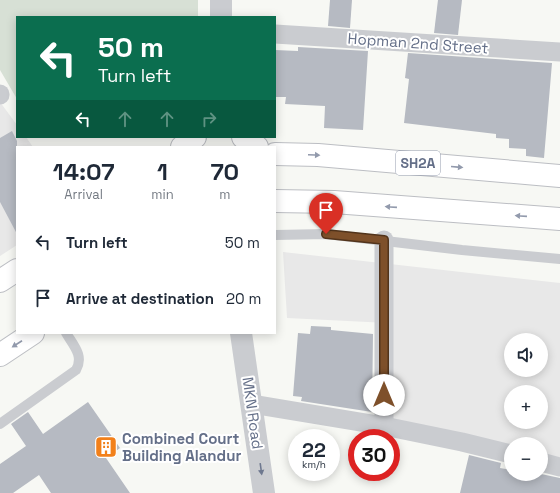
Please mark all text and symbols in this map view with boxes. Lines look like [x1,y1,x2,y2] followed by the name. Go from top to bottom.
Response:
[98,29,164,65] text: 50 m
[347,29,489,57] street label: Hopman 2nd Street
[32,32,84,84] icon: left
[98,64,171,87] text: Turn left
[72,108,94,130] icon: left
[114,108,136,130] icon: ahead
[156,108,178,130] icon: ahead
[198,108,220,130] icon: right
[396,151,440,175] road number: SH2A
[308,152,321,158] one-way arrow
[53,156,114,187] text: 14:07
[157,156,168,187] text: 1
[210,156,239,187] text: 70
[451,163,464,170] one-way arrow
[64,186,103,203] text: Arrival
[151,186,174,203] text: min
[219,186,230,203] text: m
[309,193,343,234] pin
[315,199,337,221] icon: arrive
[385,203,397,210] one-way arrow
[515,213,527,220] one-way arrow
[32,231,54,253] icon: left
[66,233,128,252] text: Turn left
[225,233,260,252] text: 50 m
[32,287,54,309] icon: arrive
[66,289,214,308] text: Arrive at destination
[226,289,261,308] text: 20 m
[504,333,548,481] map controls
[504,333,548,377] button: sound
[12,340,22,348] one-way arrow
[363,374,405,416] position arrow
[239,376,267,450] street label: MKN Road
[504,385,548,429] button: +
[122,429,241,465] place label: Combined Court Building Alandur
[348,429,400,481] speed limit sign: 30
[93,434,119,460] building icon: Combined Court Building Alandur
[302,437,326,463] text: 22
[504,437,548,481] button: −
[302,458,326,471] text: km/h
[258,463,264,475] one-way arrow

